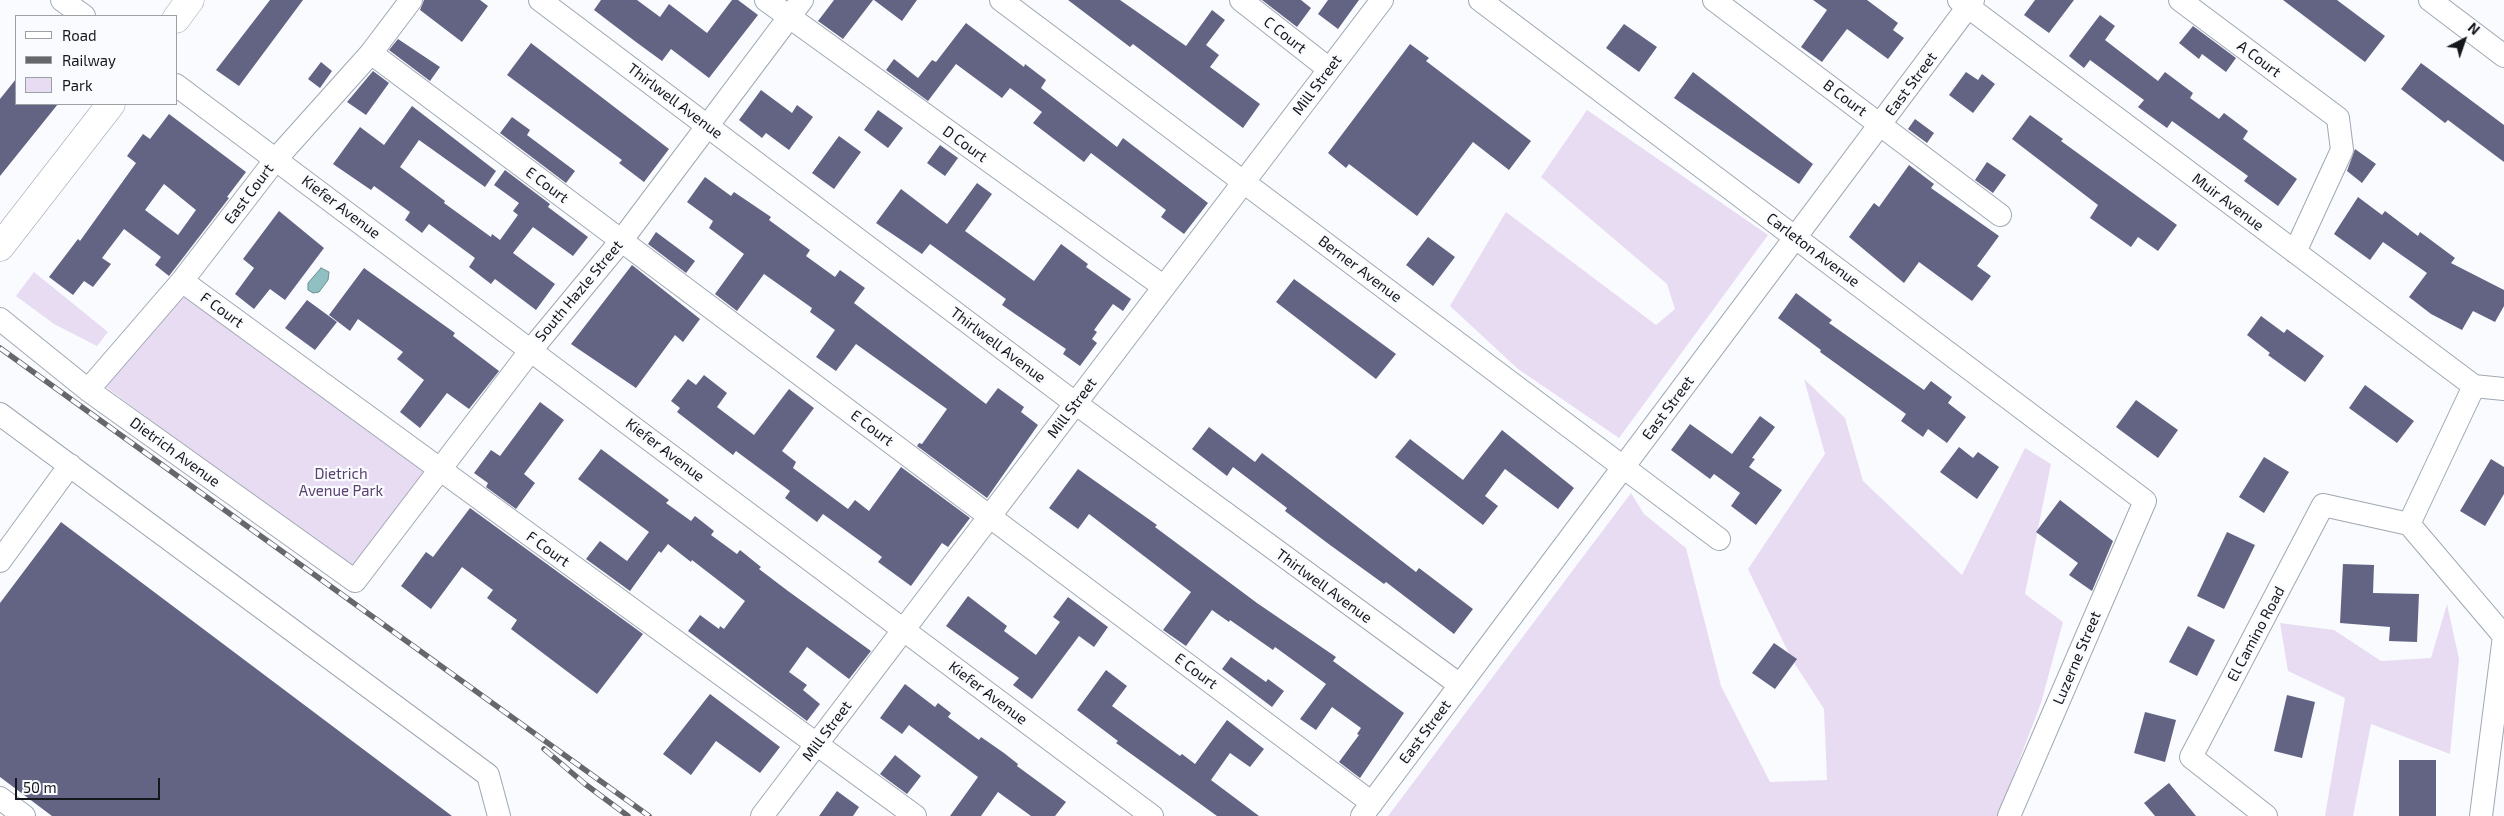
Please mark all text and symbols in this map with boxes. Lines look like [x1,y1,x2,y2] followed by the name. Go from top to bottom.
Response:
[1260,13,1310,57] street label: C Court
[15,15,178,105] legend
[2439,15,2489,65] north arrow
[2465,19,2484,38] text: N
[62,26,97,44] text: Road
[2234,37,2284,81] street label: A Court
[1881,49,1941,119] street label: East Street
[62,51,116,69] text: Railway
[1289,51,1345,119] street label: Mill Street
[624,59,726,143] street label: Thirlwell Avenue
[62,76,93,94] text: Park
[1820,76,1870,120] street label: B Court
[939,122,991,166] street label: D Court
[221,160,277,228] street label: East Court
[522,163,572,207] street label: E Court
[2189,169,2267,235] street label: Muir Avenue
[298,172,384,242] street label: Kiefer Avenue
[1763,209,1863,291] street label: Carleton Avenue
[1315,232,1405,306] street label: Berner Avenue
[531,237,627,345] street label: South Hazle Street
[197,288,247,332] street label: F Court
[947,303,1049,387] street label: Thirlwell Avenue
[1638,373,1698,443] street label: East Street
[1044,374,1100,442] street label: Mill Street
[847,406,897,450] street label: E Court
[126,413,224,491] street label: Dietrich Avenue
[622,415,708,485] street label: Kiefer Avenue
[299,465,383,500] park label: Dietrich Avenue Park
[523,527,573,571] street label: F Court
[1272,545,1376,627] street label: Thirlwell Avenue
[2223,583,2289,685] street label: El Camino Road
[2049,609,2105,707] street label: Luzerne Street
[1171,649,1221,693] street label: E Court
[945,658,1031,728] street label: Kiefer Avenue
[799,697,855,765] street label: Mill Street
[1395,697,1455,767] street label: East Street
[18,768,162,800] scale bar
[23,778,57,796] text: 50 m

